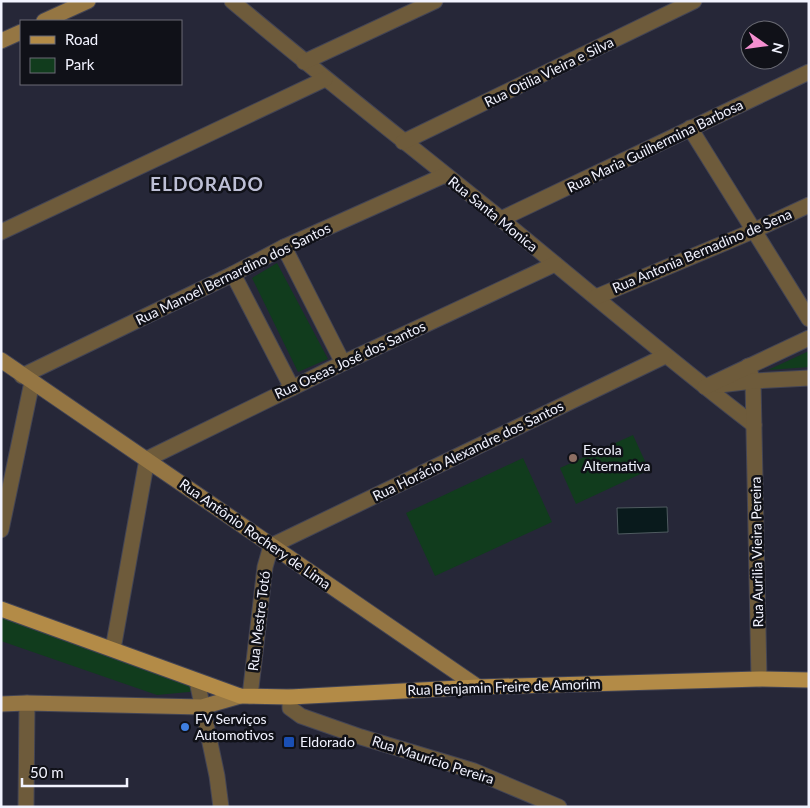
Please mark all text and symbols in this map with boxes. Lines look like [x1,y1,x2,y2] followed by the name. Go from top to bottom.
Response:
[20,20,182,85] legend
[740,20,790,70] north arrow
[65,30,98,48] text: Road
[481,33,616,110] street label: Rua Otilia Vieira e Silva
[769,41,788,56] text: N
[65,55,95,73] text: Park
[564,95,745,196] street label: Rua Maria Guilhermina Barbosa
[150,172,264,195] district label: ELDORADO
[445,172,541,255] street label: Rua Santa Monica
[609,205,794,296] street label: Rua Antonia Bernadino de Sena
[133,219,333,328] street label: Rua Manoel Bernardino dos Santos
[272,317,428,402] street label: Rua Oseas José dos Santos
[370,397,566,504] street label: Rua Horácio Alexandre dos Santos
[583,441,651,474] place label: Escola Alternativa
[567,452,579,464] marker: Escola Alternativa
[176,475,334,592] street label: Rua Antônio Rochery de Lima
[747,476,766,627] street label: Rua Aurilia Vieira Pereira
[244,570,273,672] street label: Rua Mestre Totó
[407,675,601,698] street label: Rua Benjamin Freire de Amorim
[195,710,274,743] place label: FV Serviços Automotivos
[179,721,191,733] marker: FV Serviços Automotivos
[370,732,496,787] street label: Rua Maurício Pereira
[300,733,355,750] place label: Eldorado
[282,735,296,749] marker: Eldorado
[22,756,128,788] scale bar
[30,763,64,781] text: 50 m

